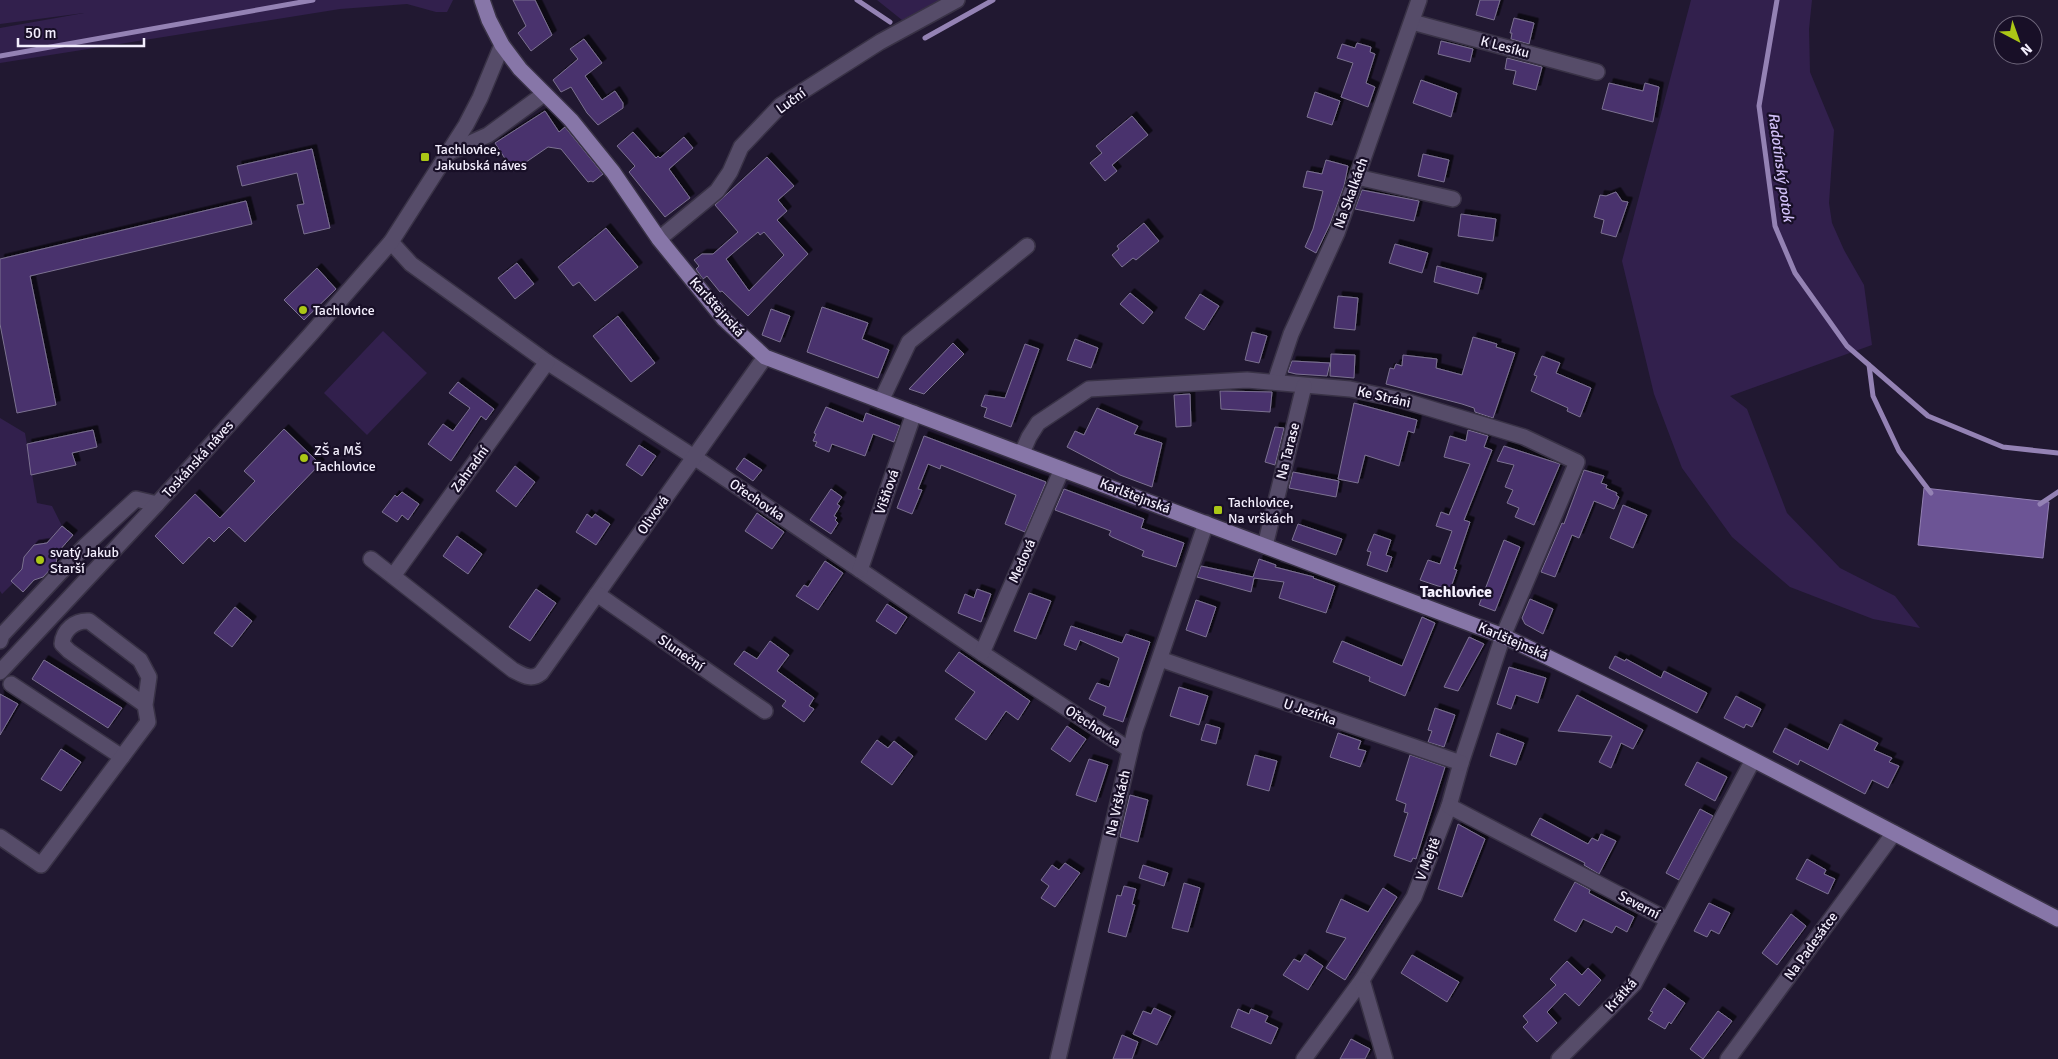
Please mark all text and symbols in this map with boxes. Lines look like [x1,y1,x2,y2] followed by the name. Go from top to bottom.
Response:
[18,15,144,47] scale bar
[1993,15,2043,65] north arrow
[25,24,56,42] text: 50 m
[1479,32,1531,62] street label: K Lesíku
[2017,40,2035,59] text: N
[773,84,809,117] street label: Luční
[1764,111,1798,224] water label: Radotínský potok
[435,141,527,174] place label: Tachlovice, Jakubská náves
[419,151,431,163] marker: Tachlovice, Jakubská náves
[1330,155,1372,231] street label: Na Skalkách
[686,274,748,340] street label: Karlštejnská
[313,302,375,319] place label: Tachlovice
[297,304,309,316] marker: Tachlovice
[1356,383,1412,411] street label: Ke Stráni
[159,417,237,501] street label: Toskánská náves
[1273,421,1303,481] street label: Na Tarase
[314,442,376,475] place label: ZŠ a MŠ Tachlovice
[447,442,493,496] street label: Zahradní
[298,452,310,464] marker: ZŠ a MŠ Tachlovice
[871,467,903,517] street label: Višňová
[726,475,788,525] street label: Ořechovka
[1097,475,1173,517] street label: Karlštejnská
[634,492,672,538] street label: Olivová
[1228,494,1294,527] place label: Tachlovice, Na vrškách
[1212,504,1224,516] marker: Tachlovice, Na vrškách
[1005,536,1039,586] street label: Medová
[50,544,119,577] place label: svatý Jakub Starší
[34,554,46,566] marker: svatý Jakub Starší
[1420,582,1492,602] district label: Tachlovice
[1475,619,1551,663] street label: Karlštejnská
[655,631,707,675] street label: Sluneční
[1281,695,1339,729] street label: U Jezírka
[1062,702,1124,750] street label: Ořechovka
[1102,768,1134,838] street label: Na Vrškách
[1412,835,1444,883] street label: V Mejtě
[1615,887,1663,923] street label: Severní
[1781,909,1841,983] street label: Na Padesátce
[1602,975,1640,1015] street label: Krátká

